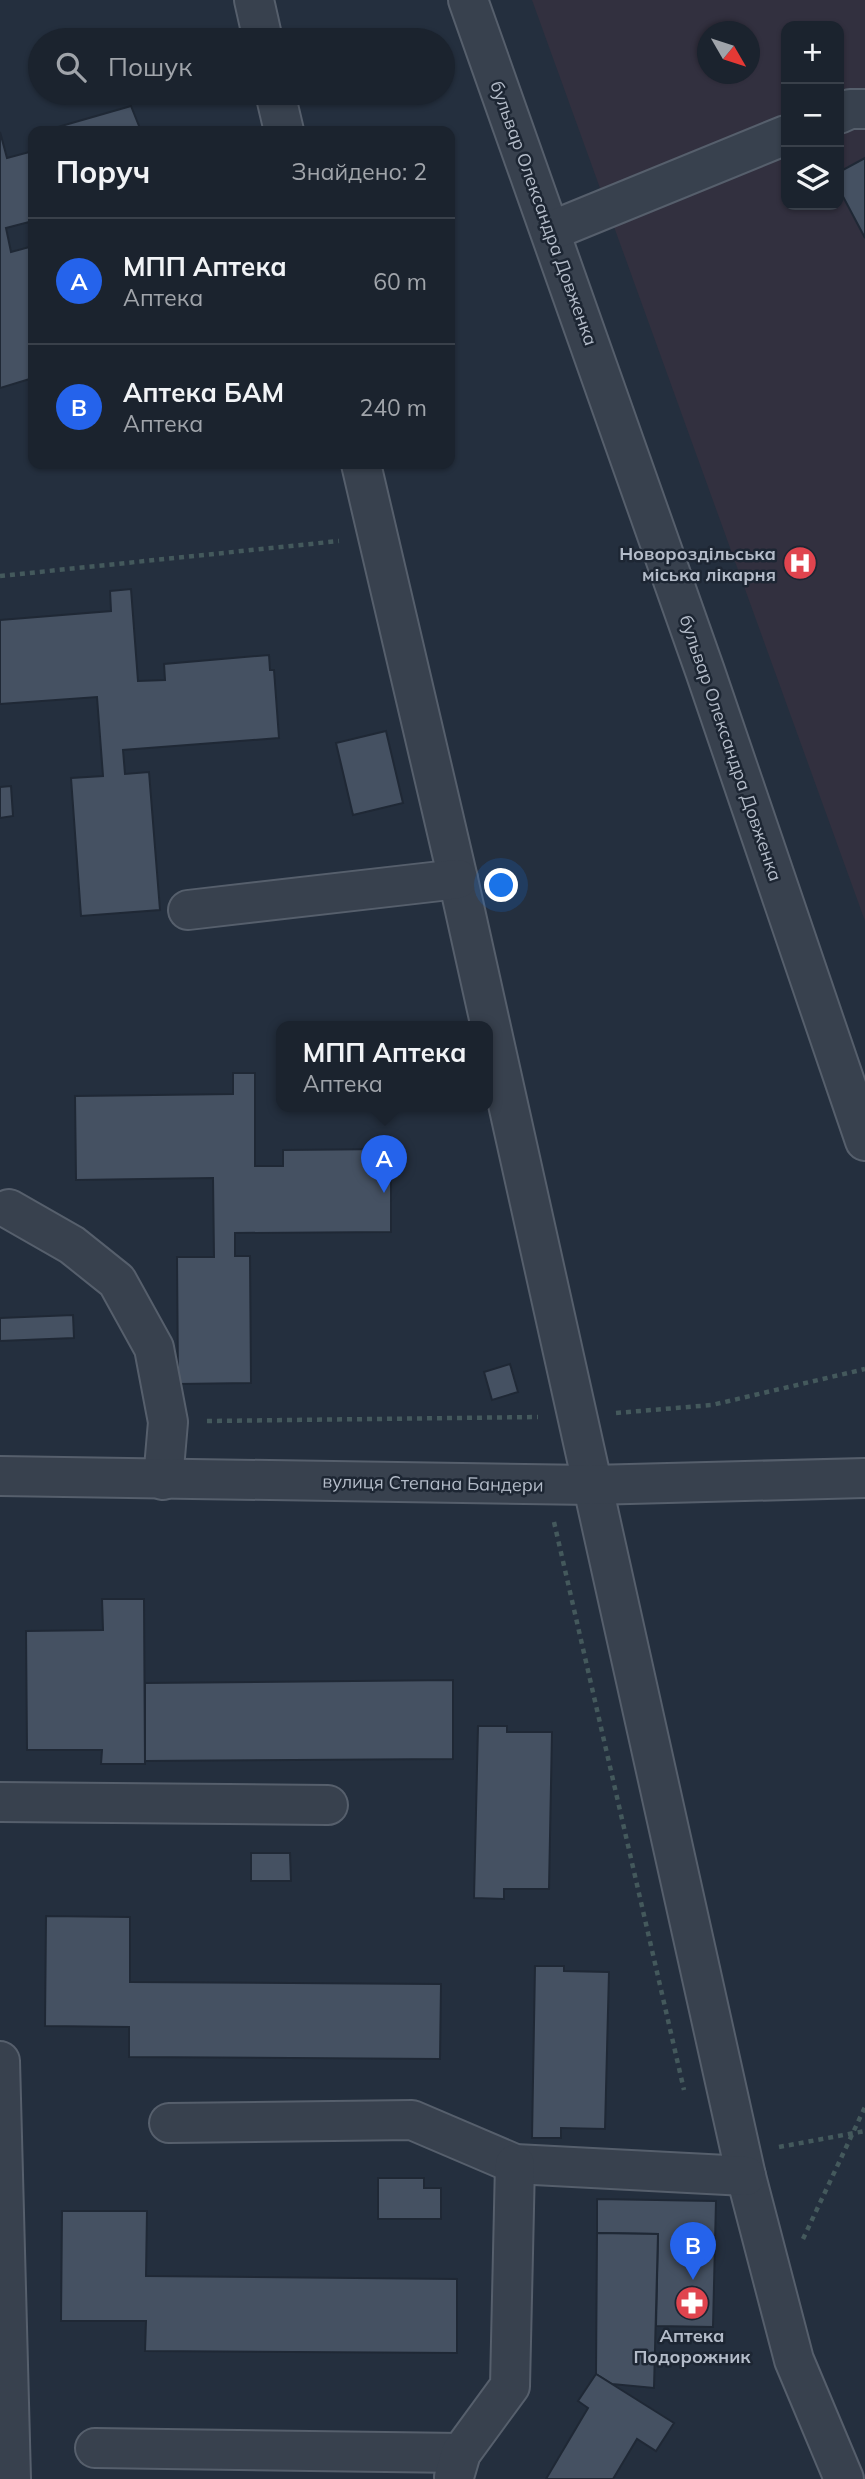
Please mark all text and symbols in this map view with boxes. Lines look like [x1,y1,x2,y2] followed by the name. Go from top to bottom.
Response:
[697,21,760,84] north arrow
[781,21,844,210] map controls
[781,21,844,84] button: +
[28,28,455,105] search box
[52,48,90,86] icon: search
[108,50,192,83] text: Пошук
[485,78,603,348] street label: бульвар Олександра Довженка
[781,84,844,147] button: −
[781,147,844,210] button: layers
[56,153,150,191] text: Поруч
[292,157,427,186] text: Знайдено: 2
[123,250,287,283] text: МПП Аптека
[70,267,88,296] text: A
[373,267,427,296] text: 60 m
[123,283,203,312] text: Аптека
[123,376,284,409] text: Аптека БАМ
[71,393,87,422] text: B
[359,393,427,422] text: 240 m
[123,409,203,438] text: Аптека
[619,542,776,586] place label: Новороздільська міська лікарня
[781,544,819,582] hospital icon: Новороздільська міська лікарня
[675,612,787,884] street label: бульвар Олександра Довженка
[484,868,518,902] your location
[276,1021,493,1112] popup
[303,1036,466,1069] text: МПП Аптека
[303,1069,383,1098] text: Аптека
[361,1135,407,1193] pin: A
[322,1470,544,1496] street label: вулиця Степана Бандери
[670,2222,716,2280] pin: B
[673,2284,711,2322] pharmacy icon: Аптека Подорожник
[633,2324,751,2368] place label: Аптека Подорожник

